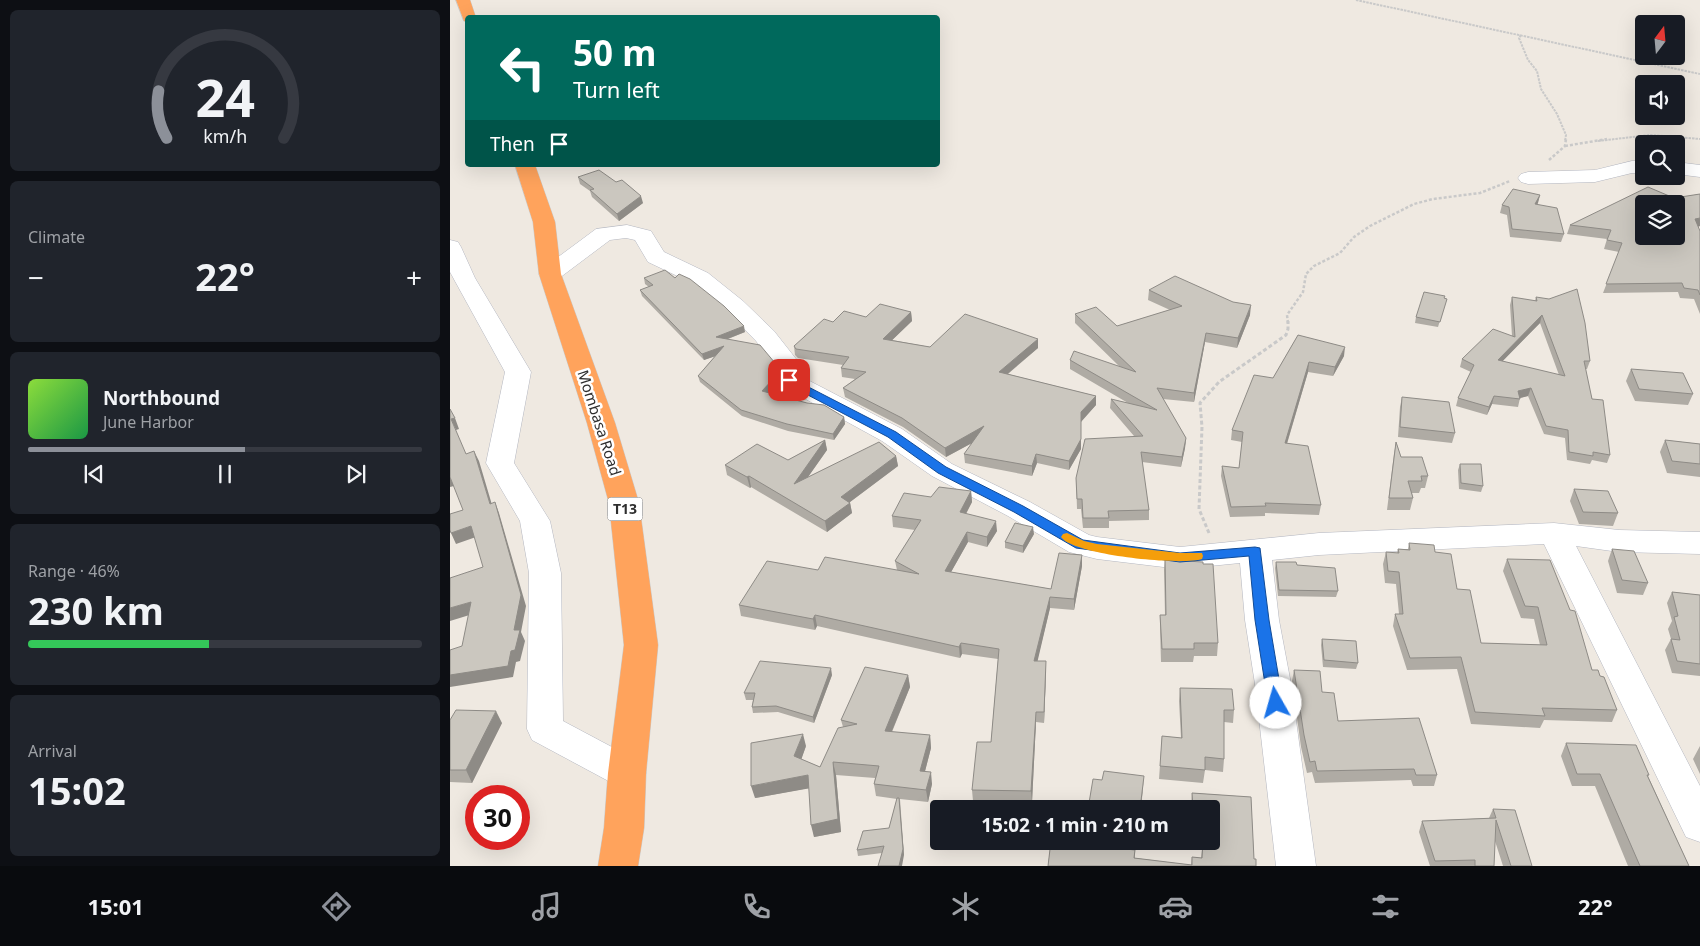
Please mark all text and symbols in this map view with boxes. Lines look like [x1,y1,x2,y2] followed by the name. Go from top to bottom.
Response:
[1635,15,1685,65] north arrow
[1635,15,1685,245] map controls
[573,29,656,76] text: 50 m
[490,35,555,100] icon: left
[195,61,255,132] text: 24
[573,74,660,104] text: Turn left
[1635,75,1685,125] button: sound
[203,124,247,148] text: km/h
[545,130,573,158] icon: arrive
[490,131,535,157] text: Then
[1635,135,1685,185] button: search
[1635,195,1685,245] button: layers
[28,226,85,248] text: Climate
[195,250,255,302] text: 22°
[28,258,44,296] text: −
[406,258,422,296] text: +
[768,359,810,401] pin
[775,366,803,394] icon: arrive
[573,367,626,478] street label: Mombasa Road
[103,385,220,411] text: Northbound
[103,411,194,433] text: June Harbor
[80,460,108,488] icon: previous
[211,460,239,488] icon: pause
[342,460,370,488] icon: next
[608,498,642,520] road number: T13
[28,560,120,582] text: Range · 46%
[28,584,164,636] text: 230 km
[1249,676,1301,728] position arrow
[28,740,77,762] text: Arrival
[28,764,126,816] text: 15:02
[465,785,530,850] speed limit sign: 30
[981,812,1169,838] text: 15:02 · 1 min · 210 m
[319,889,354,924] icon: directions
[529,889,564,924] icon: music
[739,889,774,924] icon: phone
[948,889,983,924] icon: climate
[1158,889,1193,924] icon: car
[1368,889,1403,924] icon: filters
[87,891,144,921] text: 15:01
[1578,891,1612,921] text: 22°

